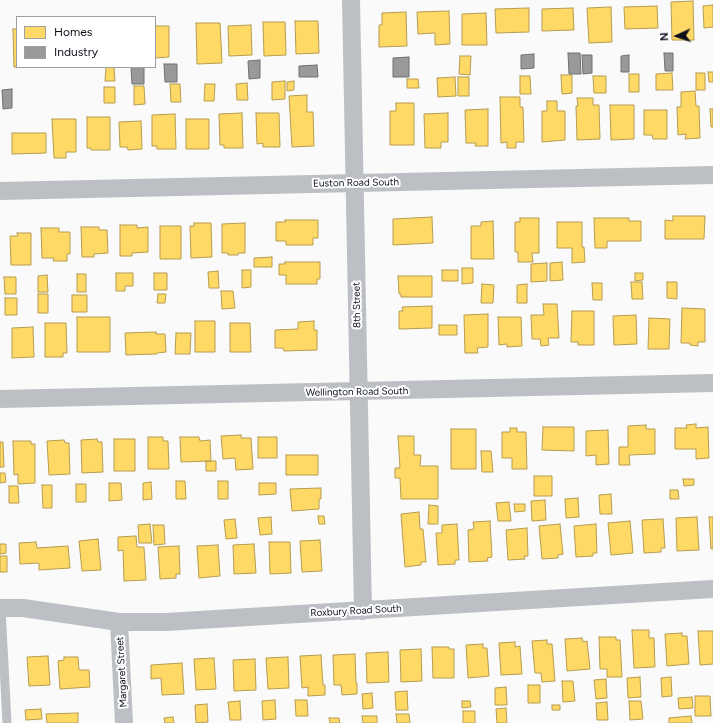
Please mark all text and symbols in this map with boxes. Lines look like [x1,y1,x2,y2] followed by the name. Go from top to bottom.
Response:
[16,16,156,68] legend
[657,16,697,56] north arrow
[54,25,92,39] text: Homes
[658,32,671,41] text: N
[54,45,98,59] text: Industry
[313,176,399,190] street label: Euston Road South
[351,282,363,328] street label: 8th Street
[306,385,408,399] street label: Wellington Road South
[310,603,402,619] street label: Roxbury Road South
[114,636,130,708] street label: Margaret Street

